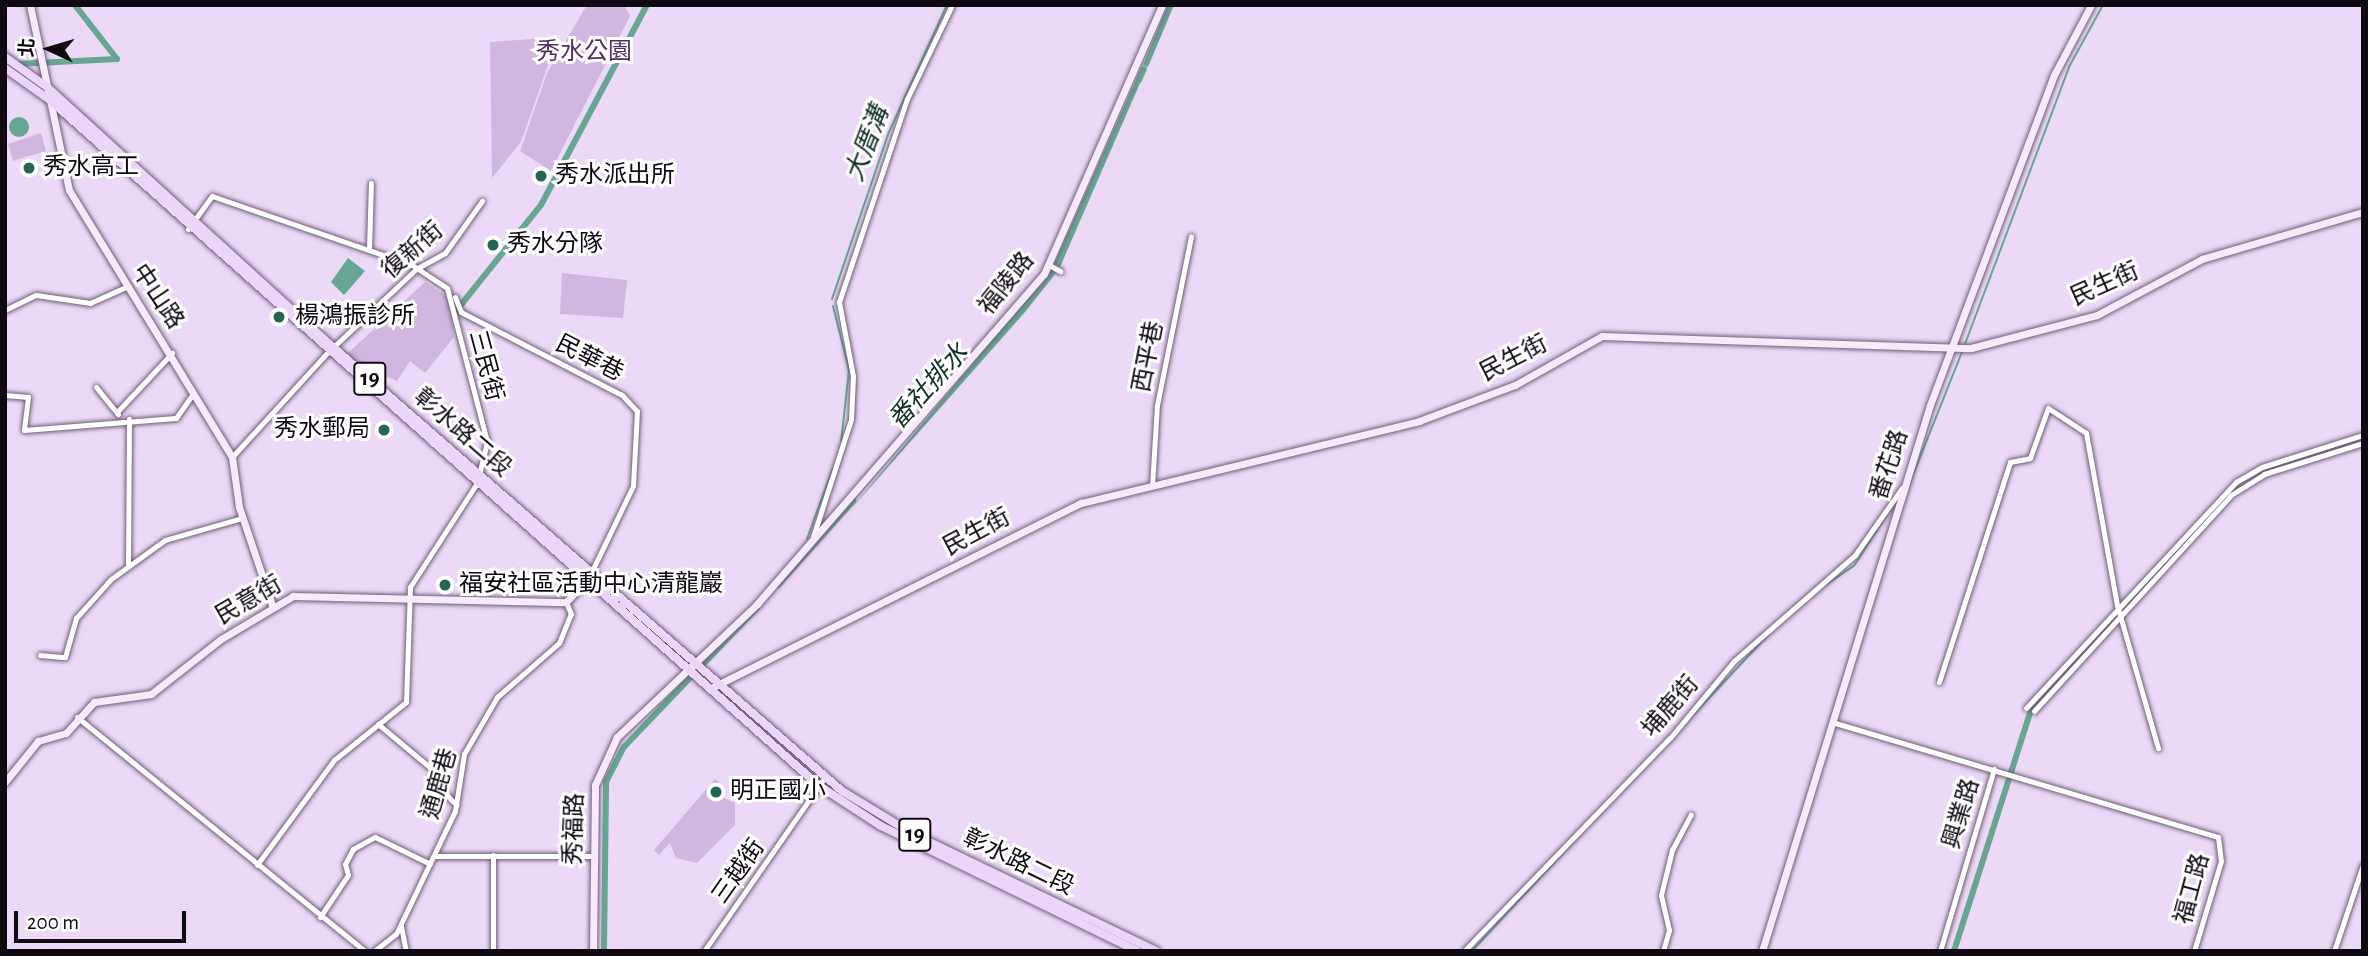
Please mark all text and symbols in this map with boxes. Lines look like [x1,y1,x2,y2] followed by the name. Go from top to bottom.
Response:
[14,14,84,84] north arrow
[17,37,38,58] text: 北
[536,39,632,67] park label: 秀水公園
[839,102,897,186] water label: 大厝溝
[43,154,139,182] place label: 秀水高工
[21,160,37,176] marker: 秀水高工
[555,162,675,190] place label: 秀水派出所
[533,168,549,184] marker: 秀水派出所
[376,217,450,285] street label: 復新街
[507,231,603,259] place label: 秀水分隊
[485,237,501,253] marker: 秀水分隊
[973,247,1041,321] street label: 福陵路
[2066,257,2144,313] street label: 民生街
[125,259,189,335] street label: 中山路
[295,303,415,331] place label: 楊鴻振診所
[269,307,289,327] marker: 楊鴻振診所
[1128,319,1170,395] street label: 西平巷
[462,327,508,405] street label: 三民街
[550,330,628,388] street label: 民華巷
[1475,330,1553,388] street label: 民生街
[883,338,975,436] water label: 番社排水
[352,360,388,398] road number: 19
[407,383,517,483] street label: 彰水路二段
[274,416,370,444] place label: 秀水郵局
[376,422,392,438] marker: 秀水郵局
[1865,426,1915,504] street label: 番花路
[938,503,1016,563] street label: 民生街
[211,571,287,631] street label: 民意街
[459,571,723,599] place label: 福安社區活動中心清龍巖
[437,577,453,593] marker: 福安社區活動中心清龍巖
[1637,670,1705,744] street label: 埔鹿街
[416,745,464,823] street label: 通鹿巷
[1938,775,1986,853] street label: 興業路
[730,778,826,806] place label: 明正國小
[708,784,724,800] marker: 明正國小
[559,793,591,865] street label: 秀福路
[898,816,932,855] road number: 19
[958,824,1078,902] street label: 彰水路二段
[707,834,771,910] street label: 三越街
[2170,850,2216,928] street label: 福工路
[18,897,189,941] scale bar
[27,912,79,933] text: 200 m

